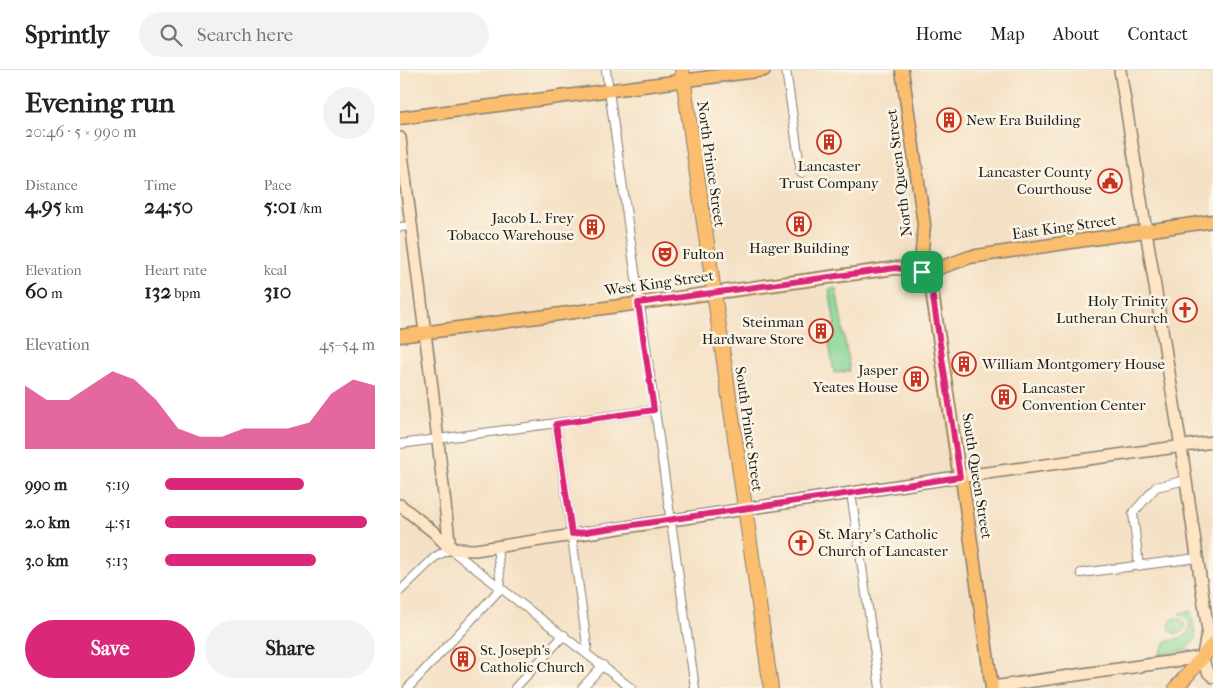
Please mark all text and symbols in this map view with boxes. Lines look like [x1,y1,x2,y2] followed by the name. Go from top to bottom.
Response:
[139,12,489,57] search box
[25,21,109,49] text: Sprintly
[157,21,185,49] icon: search
[197,24,293,46] text: Search here
[915,24,962,45] text: Home
[990,24,1025,45] text: Map
[1053,24,1099,45] text: About
[1127,24,1188,45] text: Contact
[25,86,175,119] text: Evening run
[323,87,375,139] button: share
[693,100,729,229] street label: North Prince Street
[936,107,962,133] building icon: New Era Building
[882,108,916,238] street label: North Queen Street
[966,111,1082,129] place label: New Era Building
[25,122,136,141] text: 20:46 · 5 × 990 m
[816,129,842,155] building icon: Lancaster Trust Company
[779,157,880,192] place label: Lancaster Trust Company
[978,163,1093,198] place label: Lancaster County Courthouse
[1097,168,1123,194] public building icon: Lancaster County Courthouse
[25,177,78,194] text: Distance
[144,177,176,194] text: Time
[264,177,292,194] text: Pace
[25,194,62,218] text: 4.95
[144,194,193,218] text: 24:50
[264,194,297,218] text: 5:01
[62,200,84,217] text: km
[297,200,322,217] text: /km
[447,209,575,244] place label: Jacob L. Frey Tobacco Warehouse
[786,211,812,237] building icon: Hager Building
[1011,211,1118,243] street label: East King Street
[579,214,605,240] building icon: Jacob L. Frey Tobacco Warehouse
[749,239,850,257] place label: Hager Building
[652,241,678,267] theatre icon: Fulton
[682,245,724,263] place label: Fulton
[901,251,943,293] pin
[908,258,936,286] icon: arrive
[25,262,82,279] text: Elevation
[144,262,207,279] text: Heart rate
[264,262,287,279] text: kcal
[602,266,715,300] street label: West King Street
[25,279,48,303] text: 60
[144,279,171,303] text: 132
[264,279,291,303] text: 310
[48,285,63,302] text: m
[171,285,201,302] text: bpm
[1056,292,1169,327] place label: Holy Trinity Lutheran Church
[1172,297,1198,323] church icon: Holy Trinity Lutheran Church
[702,313,805,348] place label: Steinman Hardware Store
[808,318,834,344] building icon: Steinman Hardware Store
[25,335,90,354] text: Elevation
[319,335,375,354] text: 45–54 m
[951,351,977,377] building icon: William Montgomery House
[981,355,1166,373] place label: William Montgomery House
[812,361,899,396] place label: Jasper Yeates House
[731,365,767,493] street label: South Prince Street
[903,366,929,392] building icon: Jasper Yeates House
[1022,379,1146,414] place label: Lancaster Convention Center
[991,384,1017,410] building icon: Lancaster Convention Center
[958,412,996,541] street label: South Queen Street
[25,475,67,494] text: 990 m
[105,475,130,494] text: 5:19
[25,513,70,532] text: 2.0 km
[105,513,131,532] text: 4:51
[818,525,949,560] place label: St. Mary's Catholic Church of Lancaster
[788,530,814,556] church icon: St. Mary's Catholic Church of Lancaster
[25,551,68,570] text: 3.0 km
[105,551,128,570] text: 5:13
[25,620,195,678] button: Save
[205,620,375,678] button: Share
[480,641,585,676] place label: St. Joseph's Catholic Church
[450,646,476,672] building icon: St. Joseph's Catholic Church

